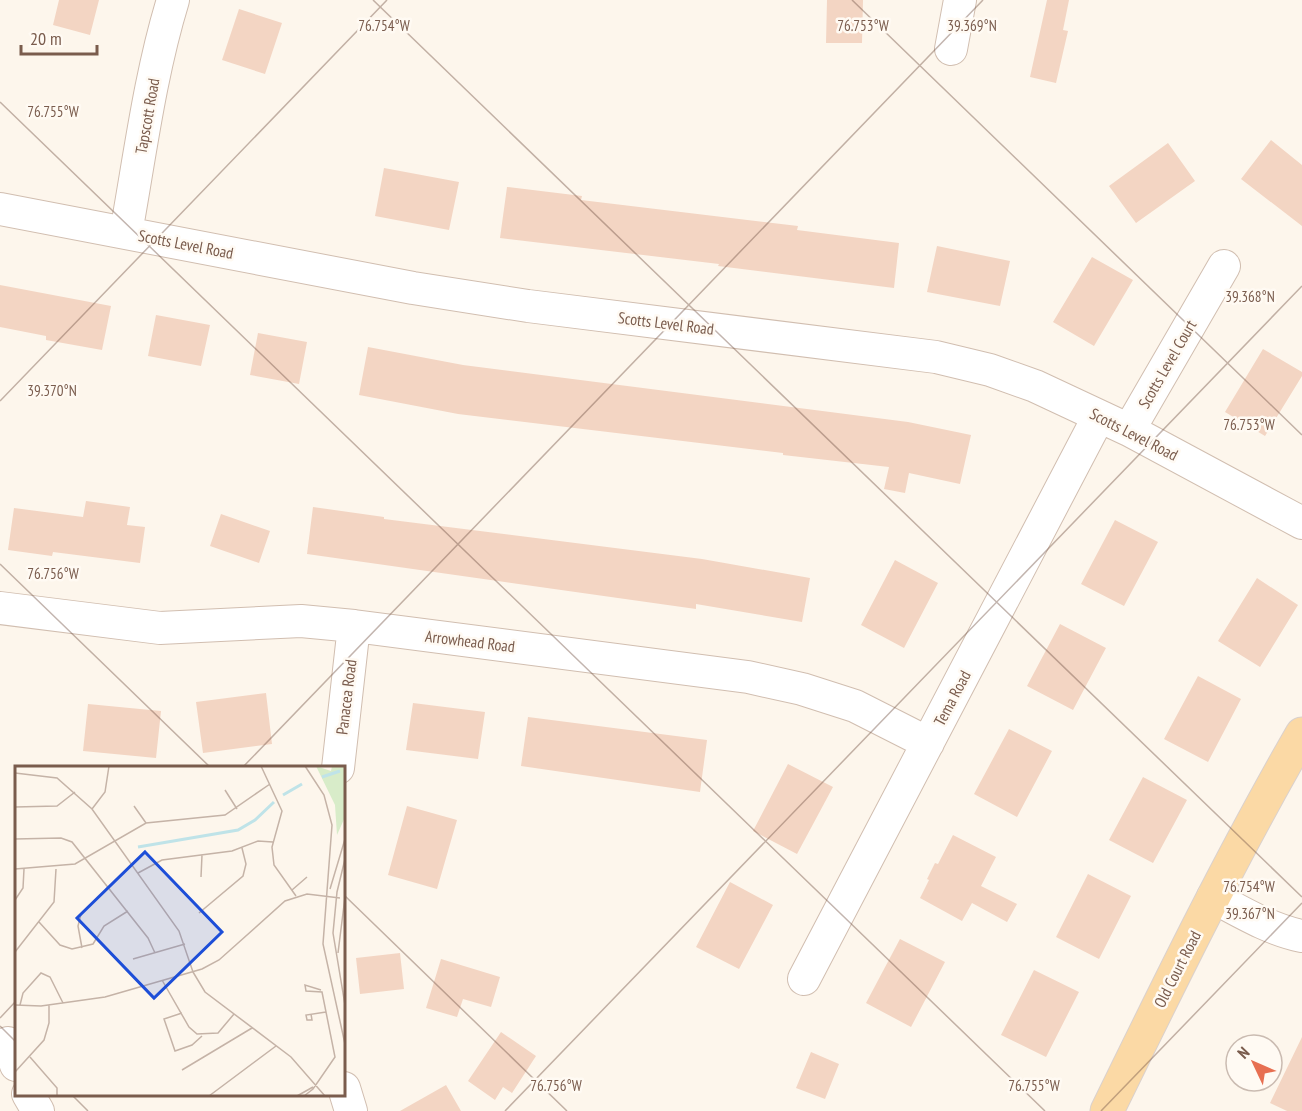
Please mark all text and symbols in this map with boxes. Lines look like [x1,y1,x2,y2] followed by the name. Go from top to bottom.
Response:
[358,16,410,35] text: 76.754°W
[837,16,889,35] text: 76.753°W
[947,16,997,35] text: 39.369°N
[21,18,98,56] scale bar
[30,27,62,50] text: 20 m
[131,77,163,155] street label: Tapscott Road
[27,102,79,121] text: 76.755°W
[137,225,235,263] street label: Scotts Level Road
[1225,287,1275,306] text: 39.368°N
[617,307,715,339] street label: Scotts Level Road
[1134,316,1201,412] street label: Scotts Level Court
[27,381,77,400] text: 39.370°N
[1087,403,1181,465] street label: Scotts Level Road
[1223,415,1275,434] text: 76.753°W
[27,564,79,583] text: 76.756°W
[424,626,516,656] street label: Arrowhead Road
[331,658,361,736] street label: Panacea Road
[929,667,975,729] street label: Tema Road
[15,766,345,1096] inset map
[1223,877,1275,896] text: 76.754°W
[1225,904,1275,923] text: 39.367°N
[1149,927,1205,1011] street label: Old Court Road
[1224,1033,1284,1093] north arrow
[1233,1043,1253,1063] text: N
[530,1076,582,1095] text: 76.756°W
[1008,1076,1060,1095] text: 76.755°W

